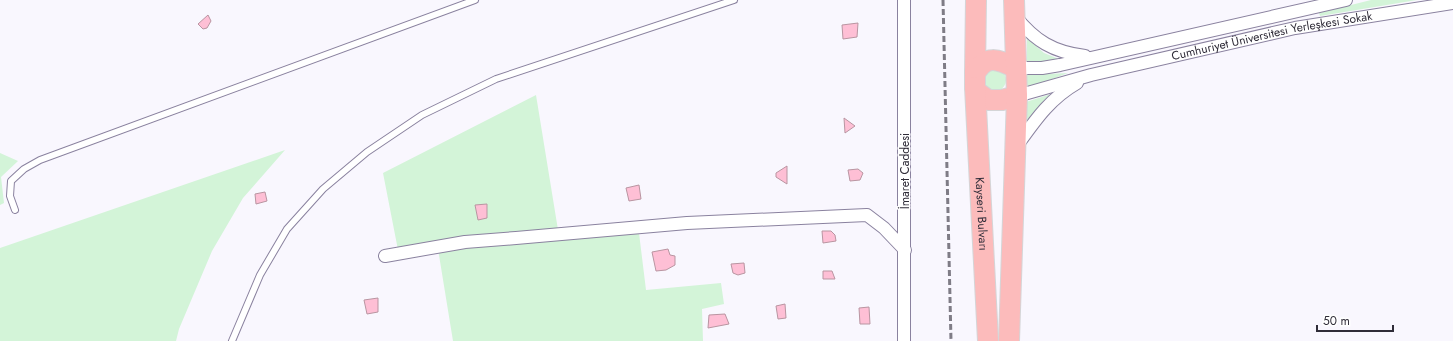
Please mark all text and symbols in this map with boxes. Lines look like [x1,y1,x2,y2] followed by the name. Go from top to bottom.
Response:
[1170,7,1374,65] street label: Cumhuriyet Üniversitesi Yerleşkesi Sokak
[896,133,914,209] street label: İmaret Caddesi
[971,177,992,251] street label: Kayseri Bulvarı
[1317,307,1393,333] scale bar
[1323,312,1350,330] text: 50 m

